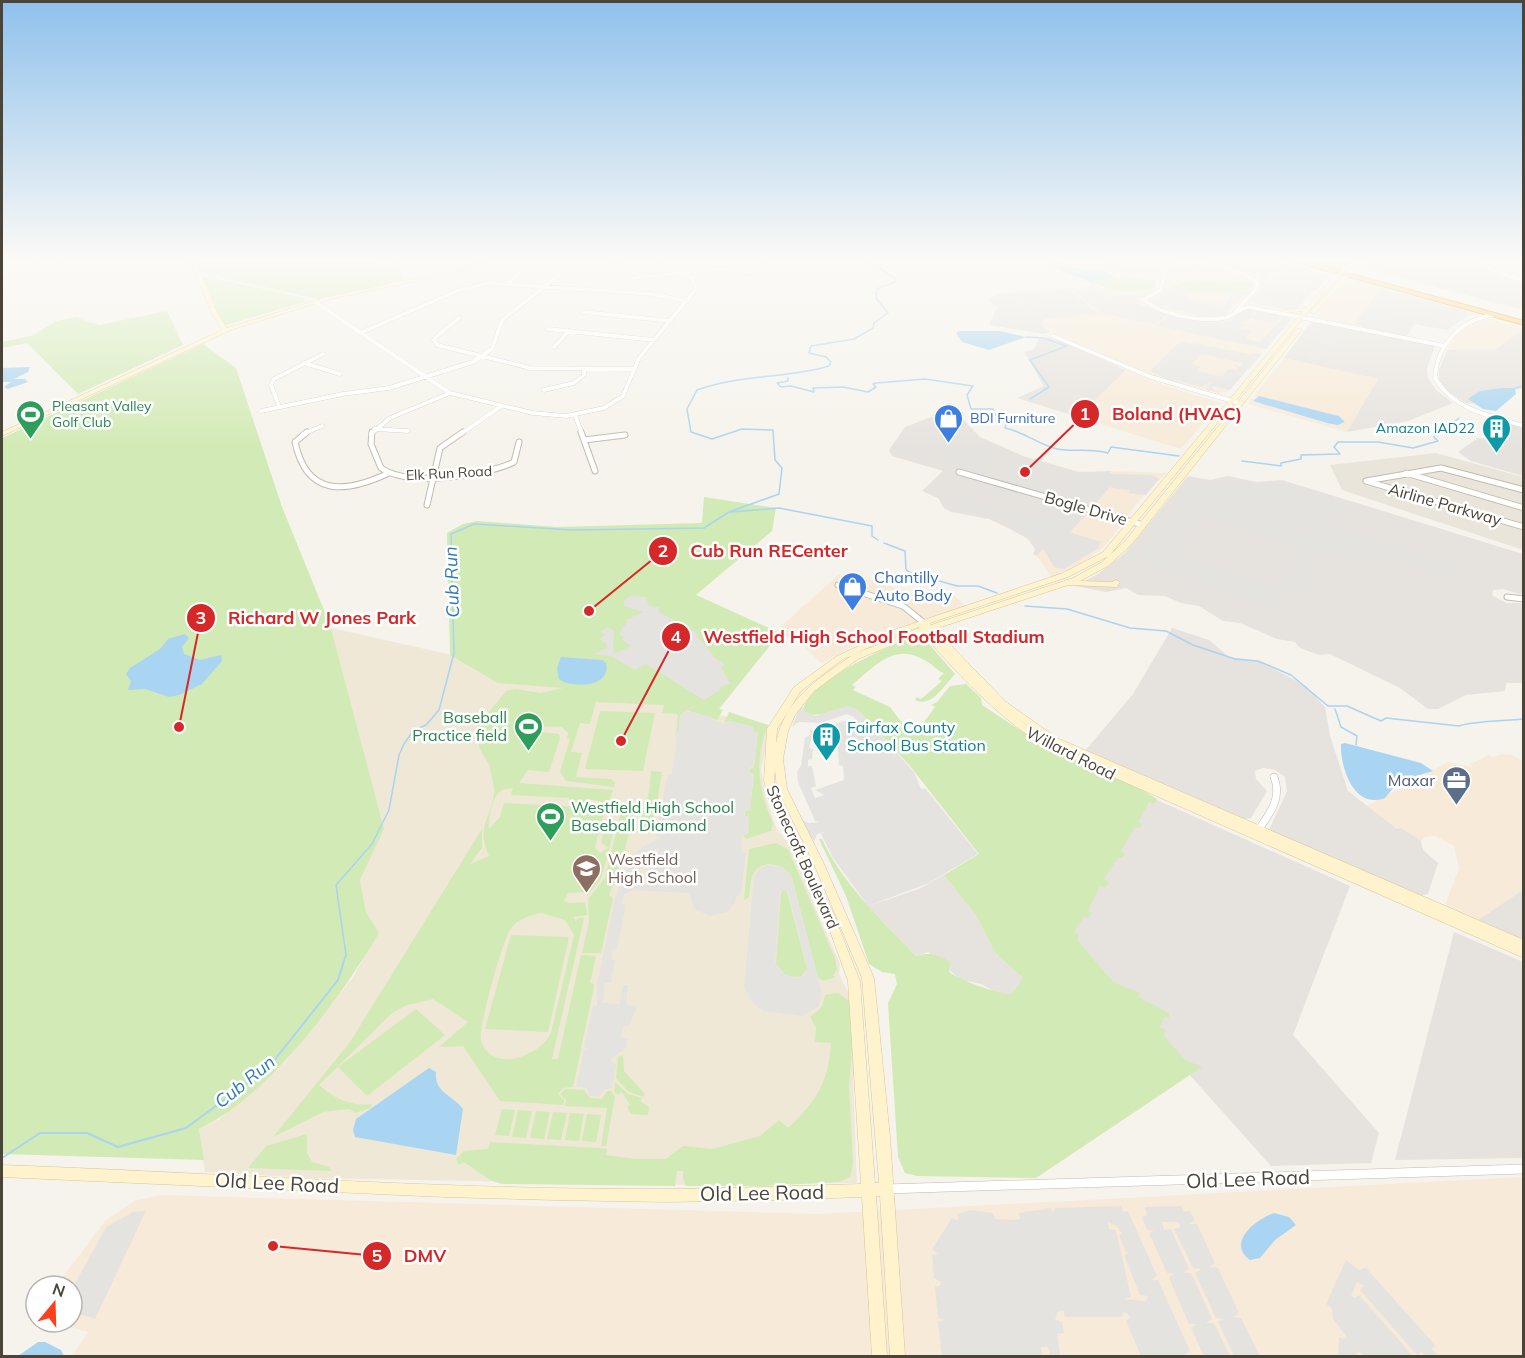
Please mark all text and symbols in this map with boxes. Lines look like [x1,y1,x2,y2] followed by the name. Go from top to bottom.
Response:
[1070,396,1254,432] callout: Boland (HVAC)
[52,397,152,431] place label: Pleasant Valley Golf Club
[15,398,47,440] sports icon: Pleasant Valley Golf Club
[933,402,965,444] shop icon: BDI Furniture
[1080,402,1090,425] text: 1
[1112,402,1242,425] text: Boland (HVAC)
[970,409,1055,427] place label: BDI Furniture
[1480,412,1512,454] building icon: Amazon IAD22
[1376,419,1475,437] place label: Amazon IAD22
[405,462,493,484] street label: Elk Run Road
[1386,478,1504,530] street label: Airline Parkway
[1042,487,1130,529] street label: Bogle Drive
[648,533,859,569] callout: Cub Run RECenter
[658,539,668,562] text: 2
[690,539,849,562] text: Cub Run RECenter
[439,546,464,618] water label: Cub Run
[874,567,952,605] place label: Chantilly Auto Body
[837,570,869,612] shop icon: Chantilly Auto Body
[186,600,428,636] callout: Richard W Jones Park
[196,606,206,629] text: 3
[228,606,417,629] text: Richard W Jones Park
[661,619,1057,655] callout: Westfield High School Football Stadium
[671,625,682,648] text: 4
[703,625,1045,648] text: Westfield High School Football Stadium
[412,707,507,745] place label: Baseball Practice field
[512,710,544,752] sports icon: Baseball Practice field
[847,717,986,755] place label: Fairfax County School Bus Station
[810,720,842,762] building icon: Fairfax County School Bus Station
[1023,722,1119,784] street label: Willard Road
[1440,764,1472,806] office icon: Maxar
[1388,770,1435,790] place label: Maxar
[762,782,844,932] street label: Stonecroft Boulevard
[571,797,734,835] place label: Westfield High School Baseball Diamond
[534,800,566,842] sports icon: Westfield High School Baseball Diamond
[608,849,697,887] place label: Westfield High School
[571,852,603,894] school or university icon: Westfield High School
[210,1050,280,1113] water label: Cub Run
[1185,1164,1310,1193] street label: Old Lee Road
[214,1167,340,1198] street label: Old Lee Road
[700,1179,824,1206] street label: Old Lee Road
[362,1238,458,1274] callout: DMV
[372,1244,383,1267] text: 5
[404,1244,447,1267] text: DMV
[24,1274,84,1334] north arrow
[50,1278,68,1301] text: N

